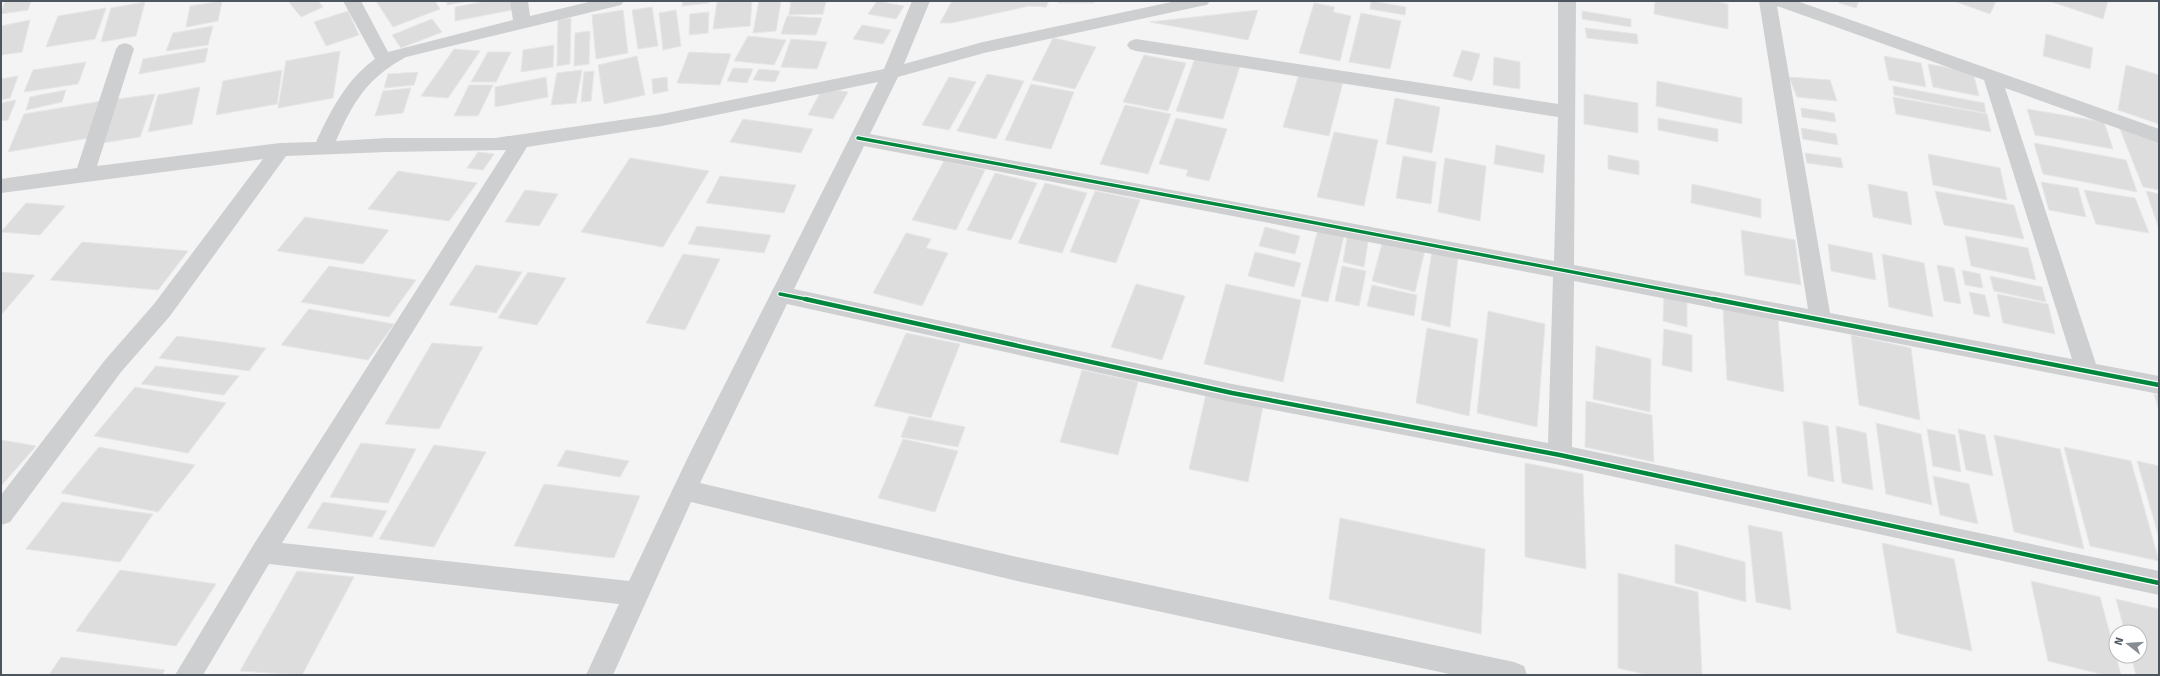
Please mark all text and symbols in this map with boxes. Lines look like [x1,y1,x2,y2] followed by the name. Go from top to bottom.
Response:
[2108,624,2148,664] north arrow
[2112,636,2126,647] text: N

